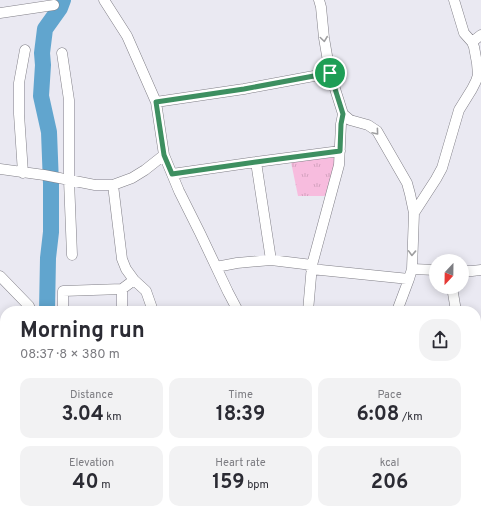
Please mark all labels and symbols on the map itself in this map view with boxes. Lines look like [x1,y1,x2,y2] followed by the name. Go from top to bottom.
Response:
[319,35,328,42] one-way arrow
[313,56,347,90] pin
[372,127,379,135] one-way arrow
[408,250,417,256] one-way arrow
[429,254,469,294] north arrow

